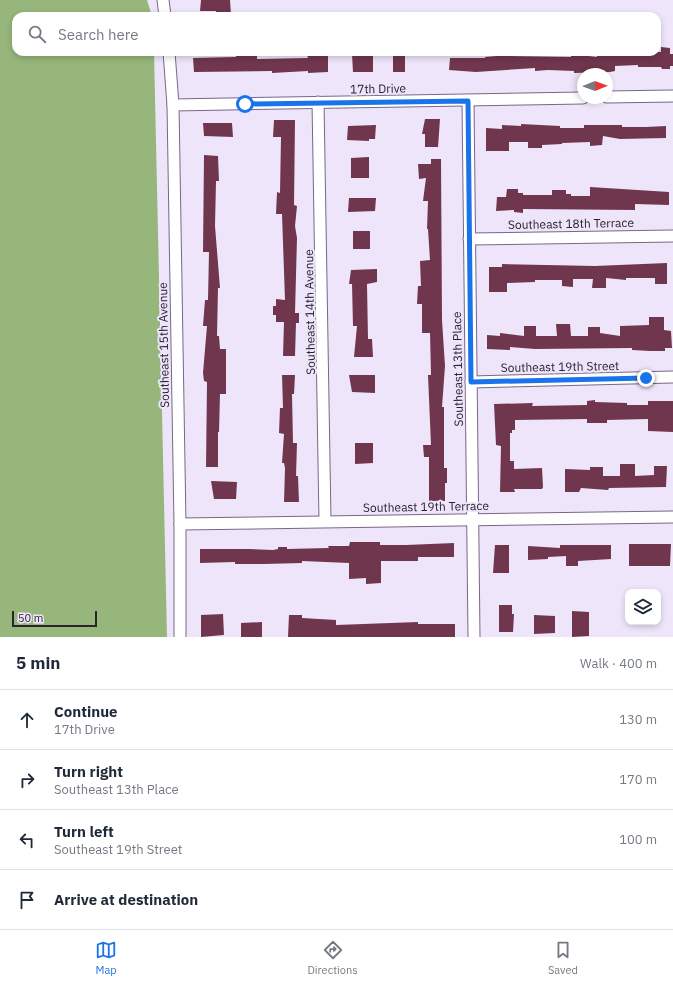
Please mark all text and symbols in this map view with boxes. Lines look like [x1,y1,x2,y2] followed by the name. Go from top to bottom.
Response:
[12,12,661,56] search box
[26,23,48,45] icon: search
[58,25,138,44] text: Search here
[577,68,613,104] north arrow
[350,81,407,96] street label: 17th Drive
[236,95,254,113] route start
[508,215,635,232] street label: Southeast 18th Terrace
[301,249,318,375] street label: Southeast 14th Avenue
[155,282,172,408] street label: Southeast 15th Avenue
[449,311,466,427] street label: Southeast 13th Place
[501,358,619,375] street label: Southeast 19th Street
[637,369,655,387] route end
[363,498,490,515] street label: Southeast 19th Terrace
[625,589,661,625] map controls
[625,589,661,625] button: layers
[12,609,97,628] scale bar
[18,611,43,625] text: 50 m
[16,652,60,674] text: 5 min
[580,655,657,672] text: Walk · 400 m
[54,702,118,721] text: Continue
[16,709,38,731] icon: ahead
[619,711,657,728] text: 130 m
[54,721,115,738] text: 17th Drive
[54,762,123,781] text: Turn right
[16,769,38,791] icon: right
[619,771,657,788] text: 170 m
[54,781,179,798] text: Southeast 13th Place
[54,822,114,841] text: Turn left
[16,829,38,851] icon: left
[619,831,657,848] text: 100 m
[54,841,182,858] text: Southeast 19th Street
[16,889,38,911] icon: arrive
[54,890,198,909] text: Arrive at destination
[95,939,117,977] tab: Map
[307,939,358,977] tab: Directions
[548,939,578,977] tab: Saved

